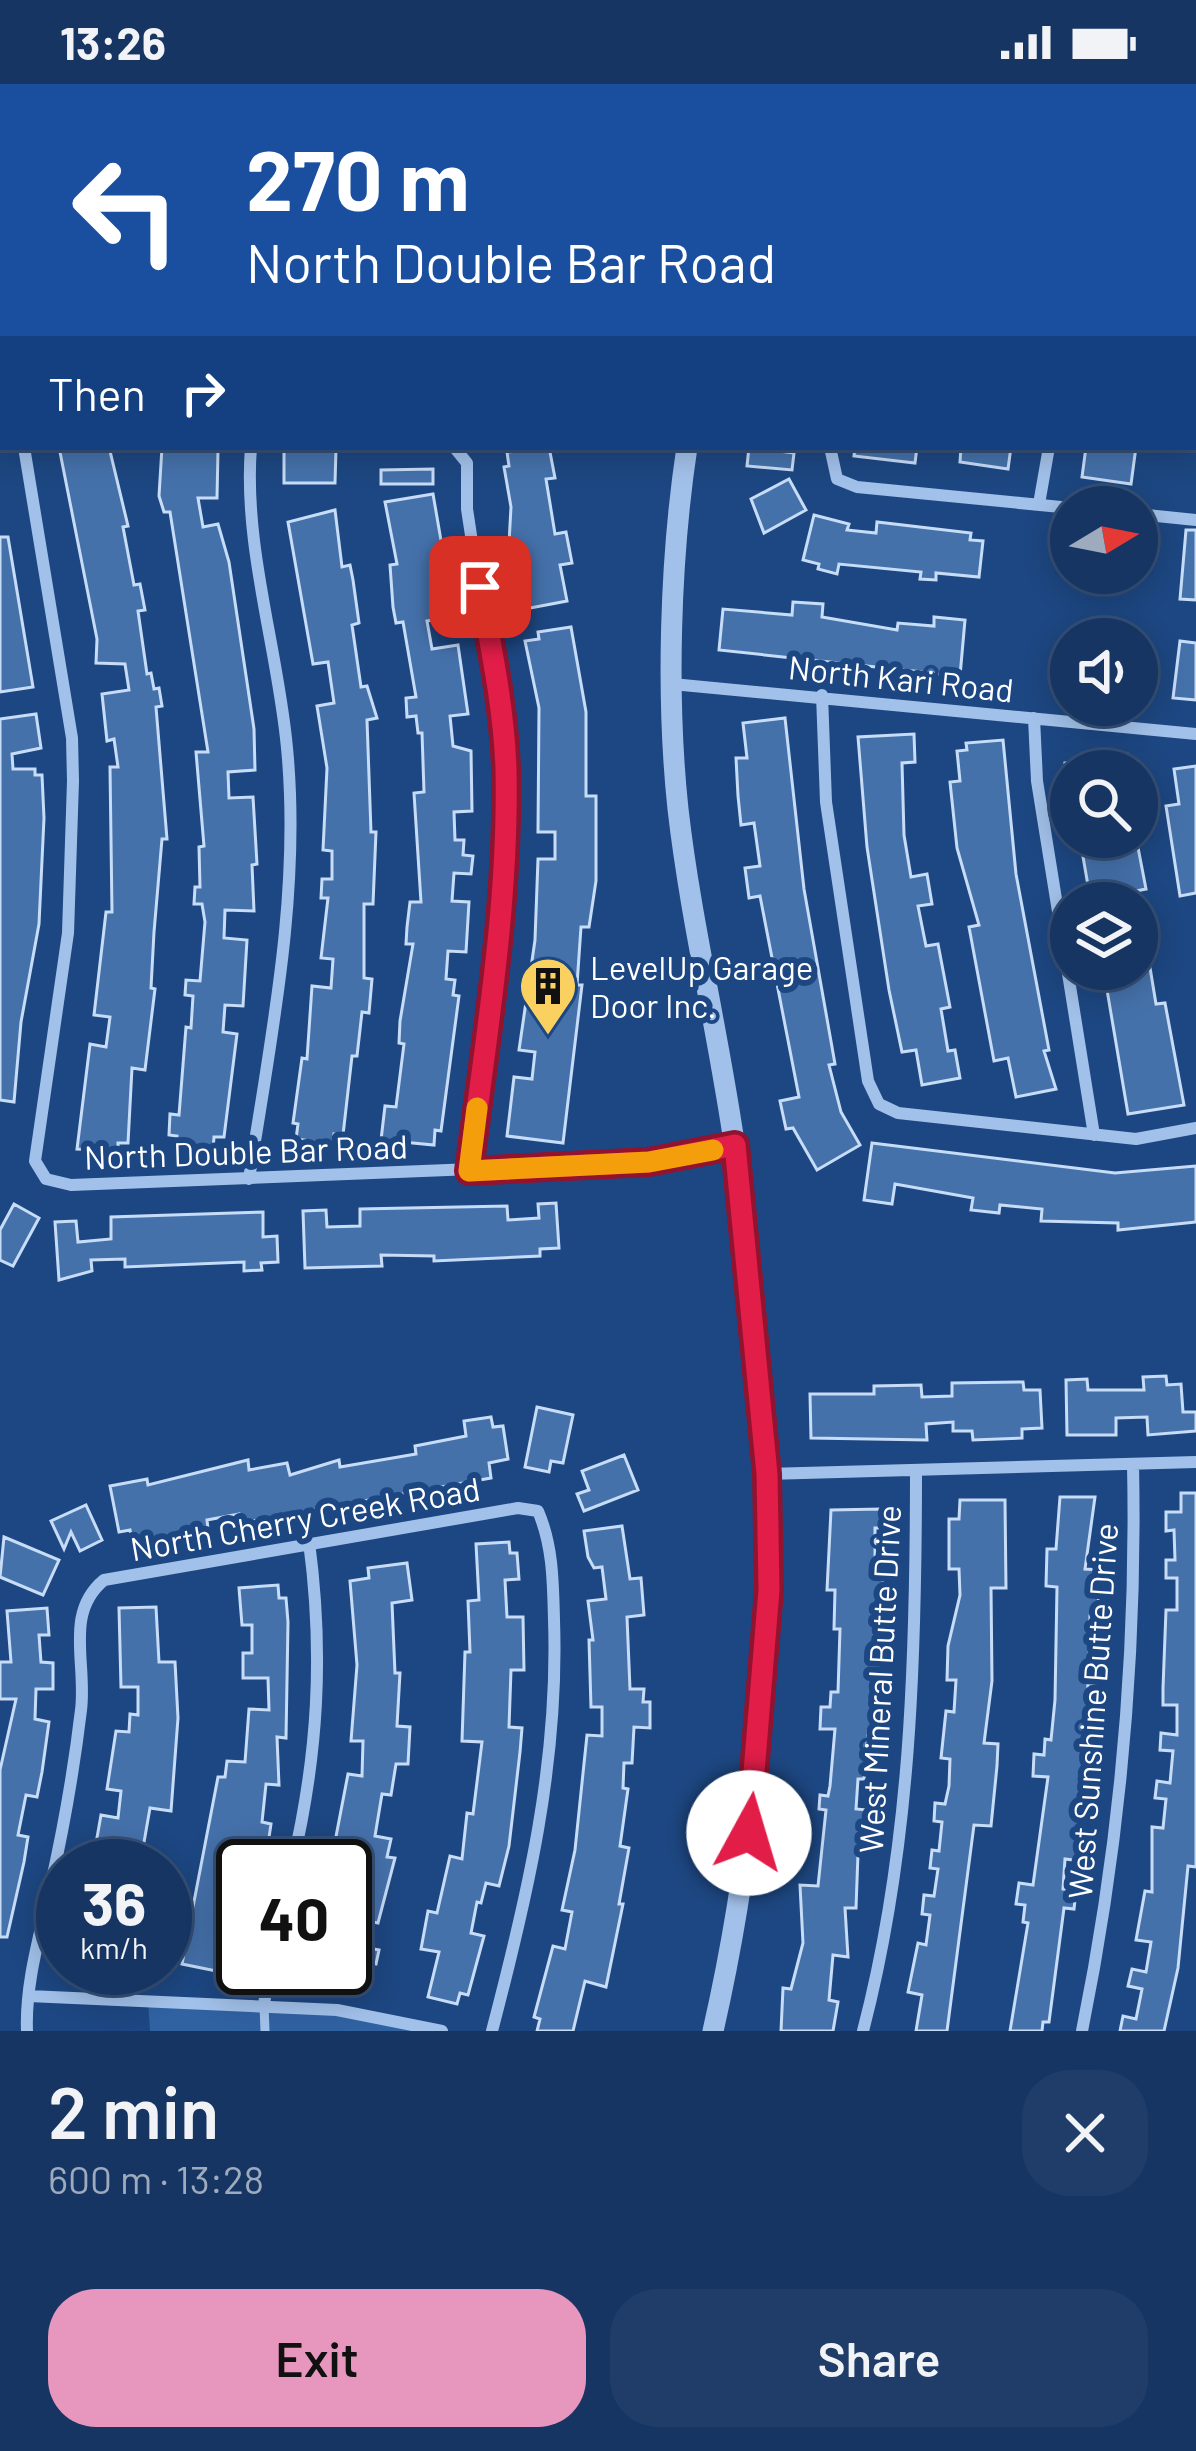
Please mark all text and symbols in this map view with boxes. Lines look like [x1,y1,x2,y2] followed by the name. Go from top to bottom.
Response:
[60,15,166,69] text: 13:26
[246,127,470,228] text: 270 m
[48,132,204,288] icon: left
[246,229,776,294] text: North Double Bar Road
[170,360,236,426] icon: right
[48,366,146,420] text: Then
[1050,486,1158,594] north arrow
[1050,486,1158,990] map controls
[429,536,531,638] pin
[447,554,513,620] icon: arrive
[1050,618,1158,726] button: sound
[786,646,1016,710] street label: North Kari Road
[1050,750,1158,858] button: search
[1050,882,1158,990] button: layers
[590,947,813,1025] place label: LevelUp Garage Door Inc.
[517,955,579,1037] building icon: LevelUp Garage Door Inc.
[83,1125,409,1177] street label: North Double Bar Road
[127,1468,483,1568] street label: North Cherry Creek Road
[850,1504,908,1854] street label: West Mineral Butte Drive
[1059,1522,1125,1900] street label: West Sunshine Butte Drive
[686,1770,812,1896] position arrow
[216,1839,372,1995] speed limit sign: 40
[82,1866,146,1938] text: 36
[80,1929,148,1965] text: km/h
[48,2067,219,2153] text: 2 min
[1022,2070,1148,2196] button: close
[48,2155,264,2202] text: 600 m · 13:28
[48,2289,586,2427] button: Exit
[610,2289,1148,2427] button: Share

